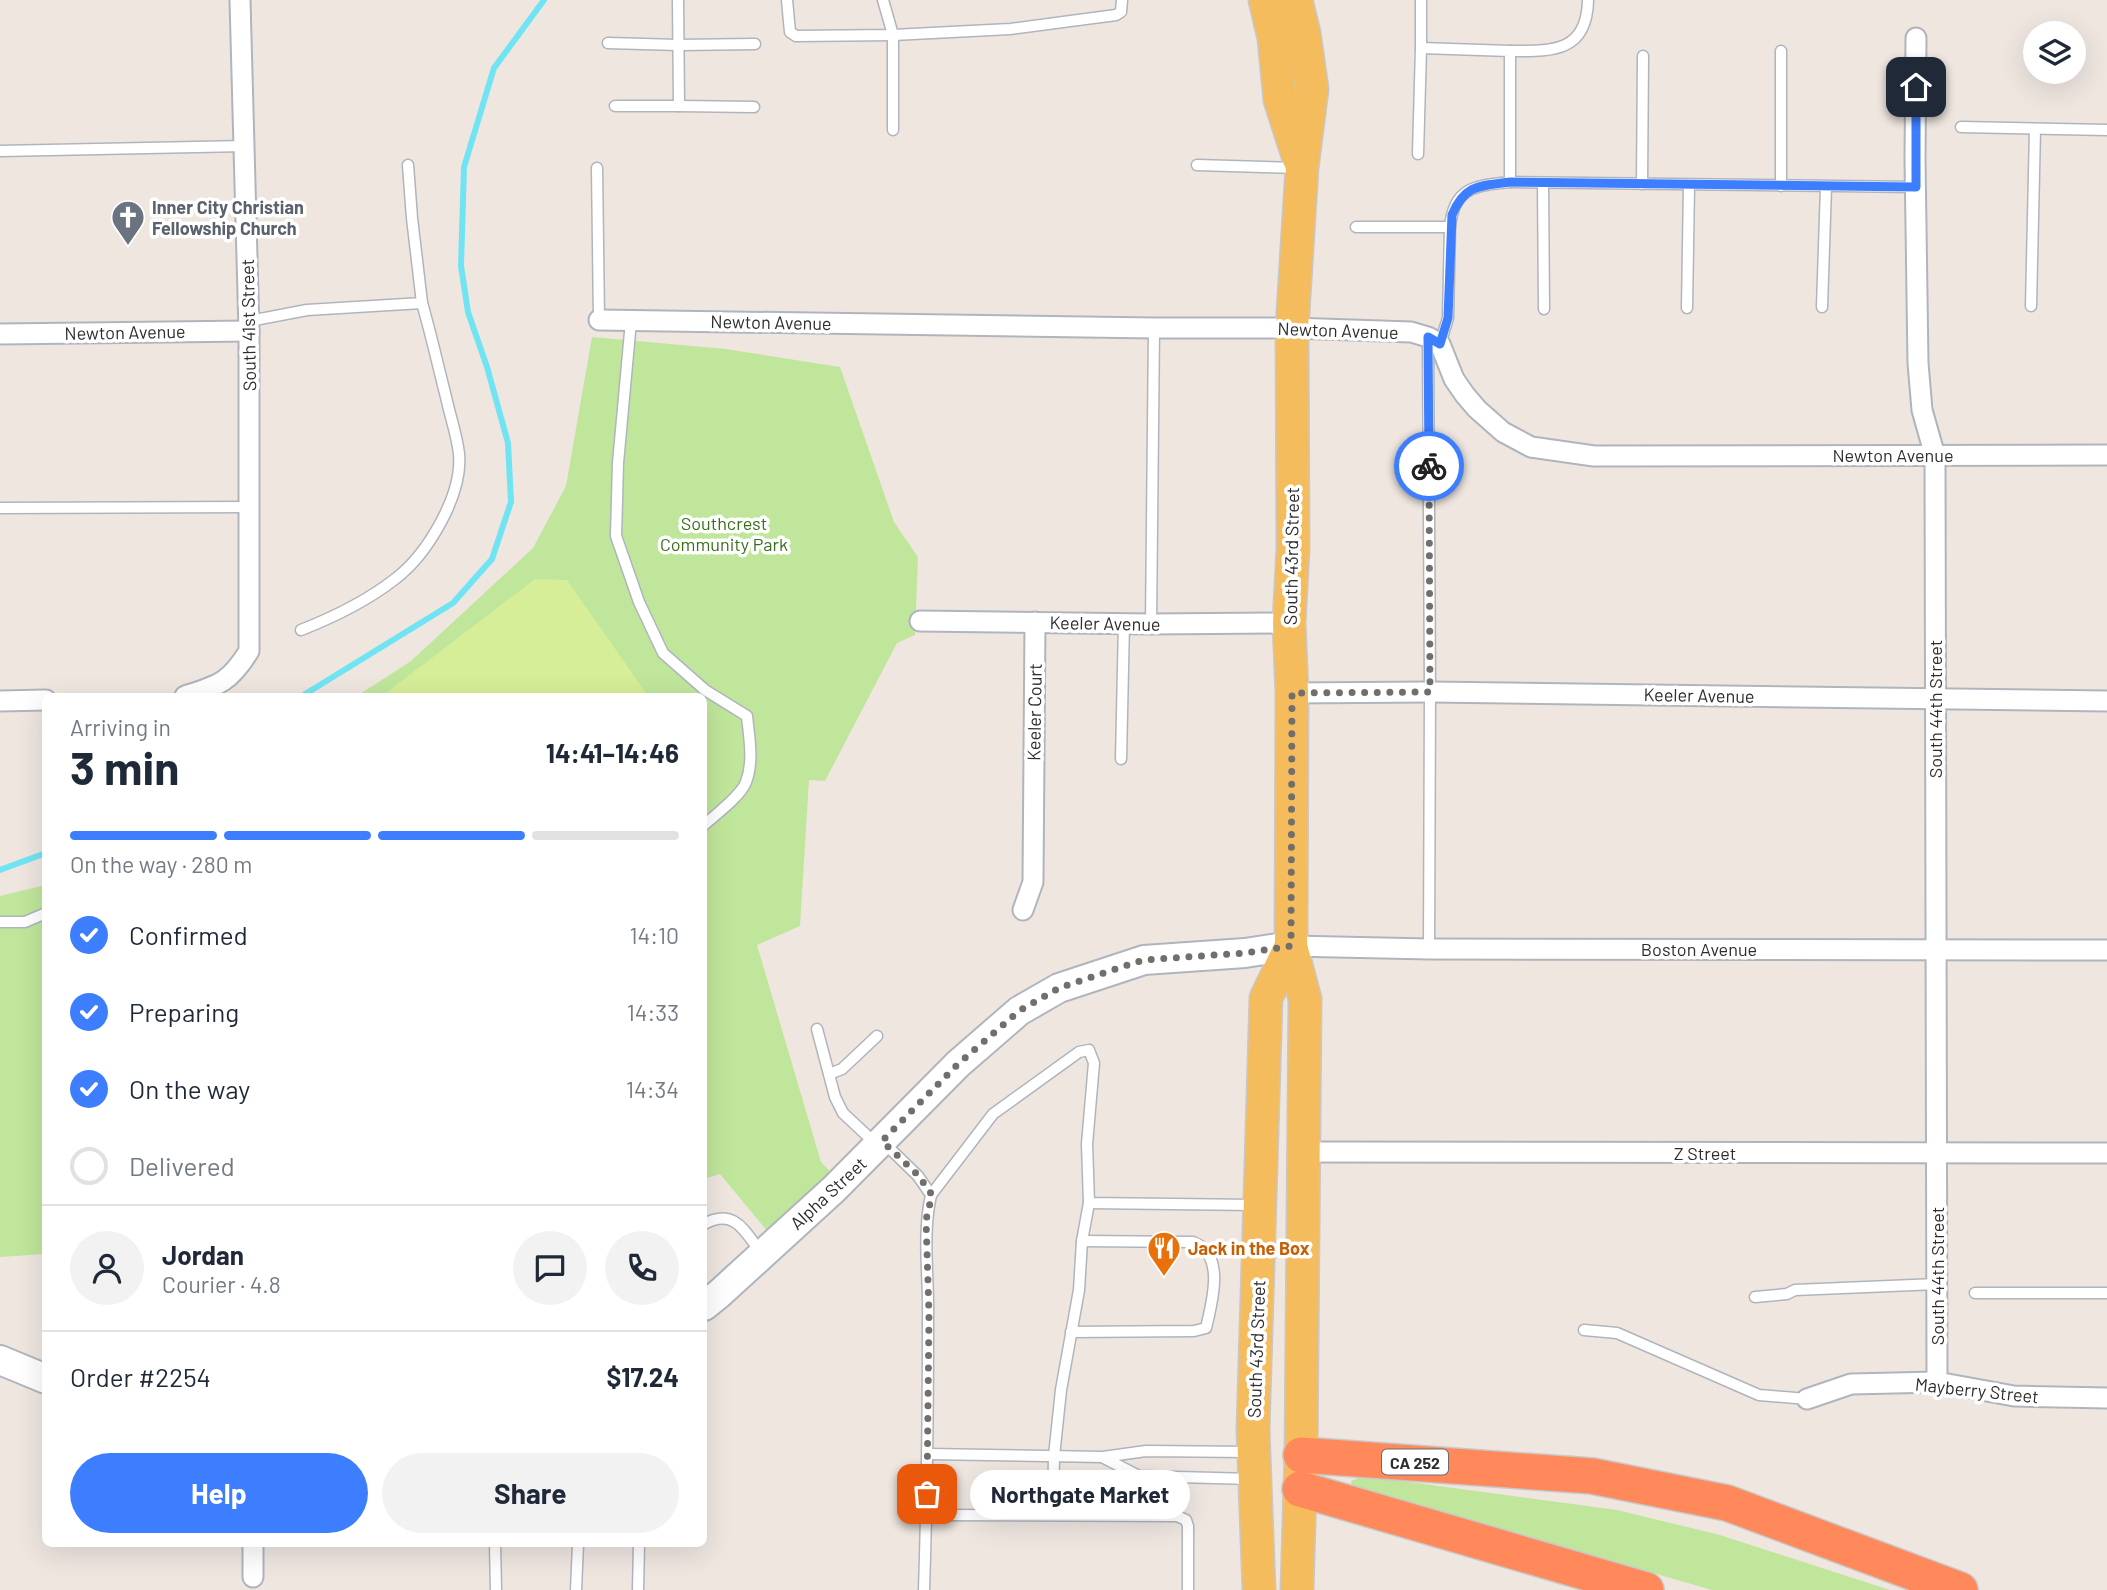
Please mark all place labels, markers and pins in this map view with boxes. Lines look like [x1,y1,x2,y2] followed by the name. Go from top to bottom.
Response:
[1886,57,1946,117] pin
[152,196,304,239] place label: Inner City Christian Fellowship Church
[109,198,147,247] church icon: Inner City Christian Fellowship Church
[1145,1229,1183,1278] restaurant icon: Jack in the Box
[1188,1237,1310,1259] place label: Jack in the Box
[897,1464,957,1524] pin
[969,1470,1190,1518] callout: Northgate Market

